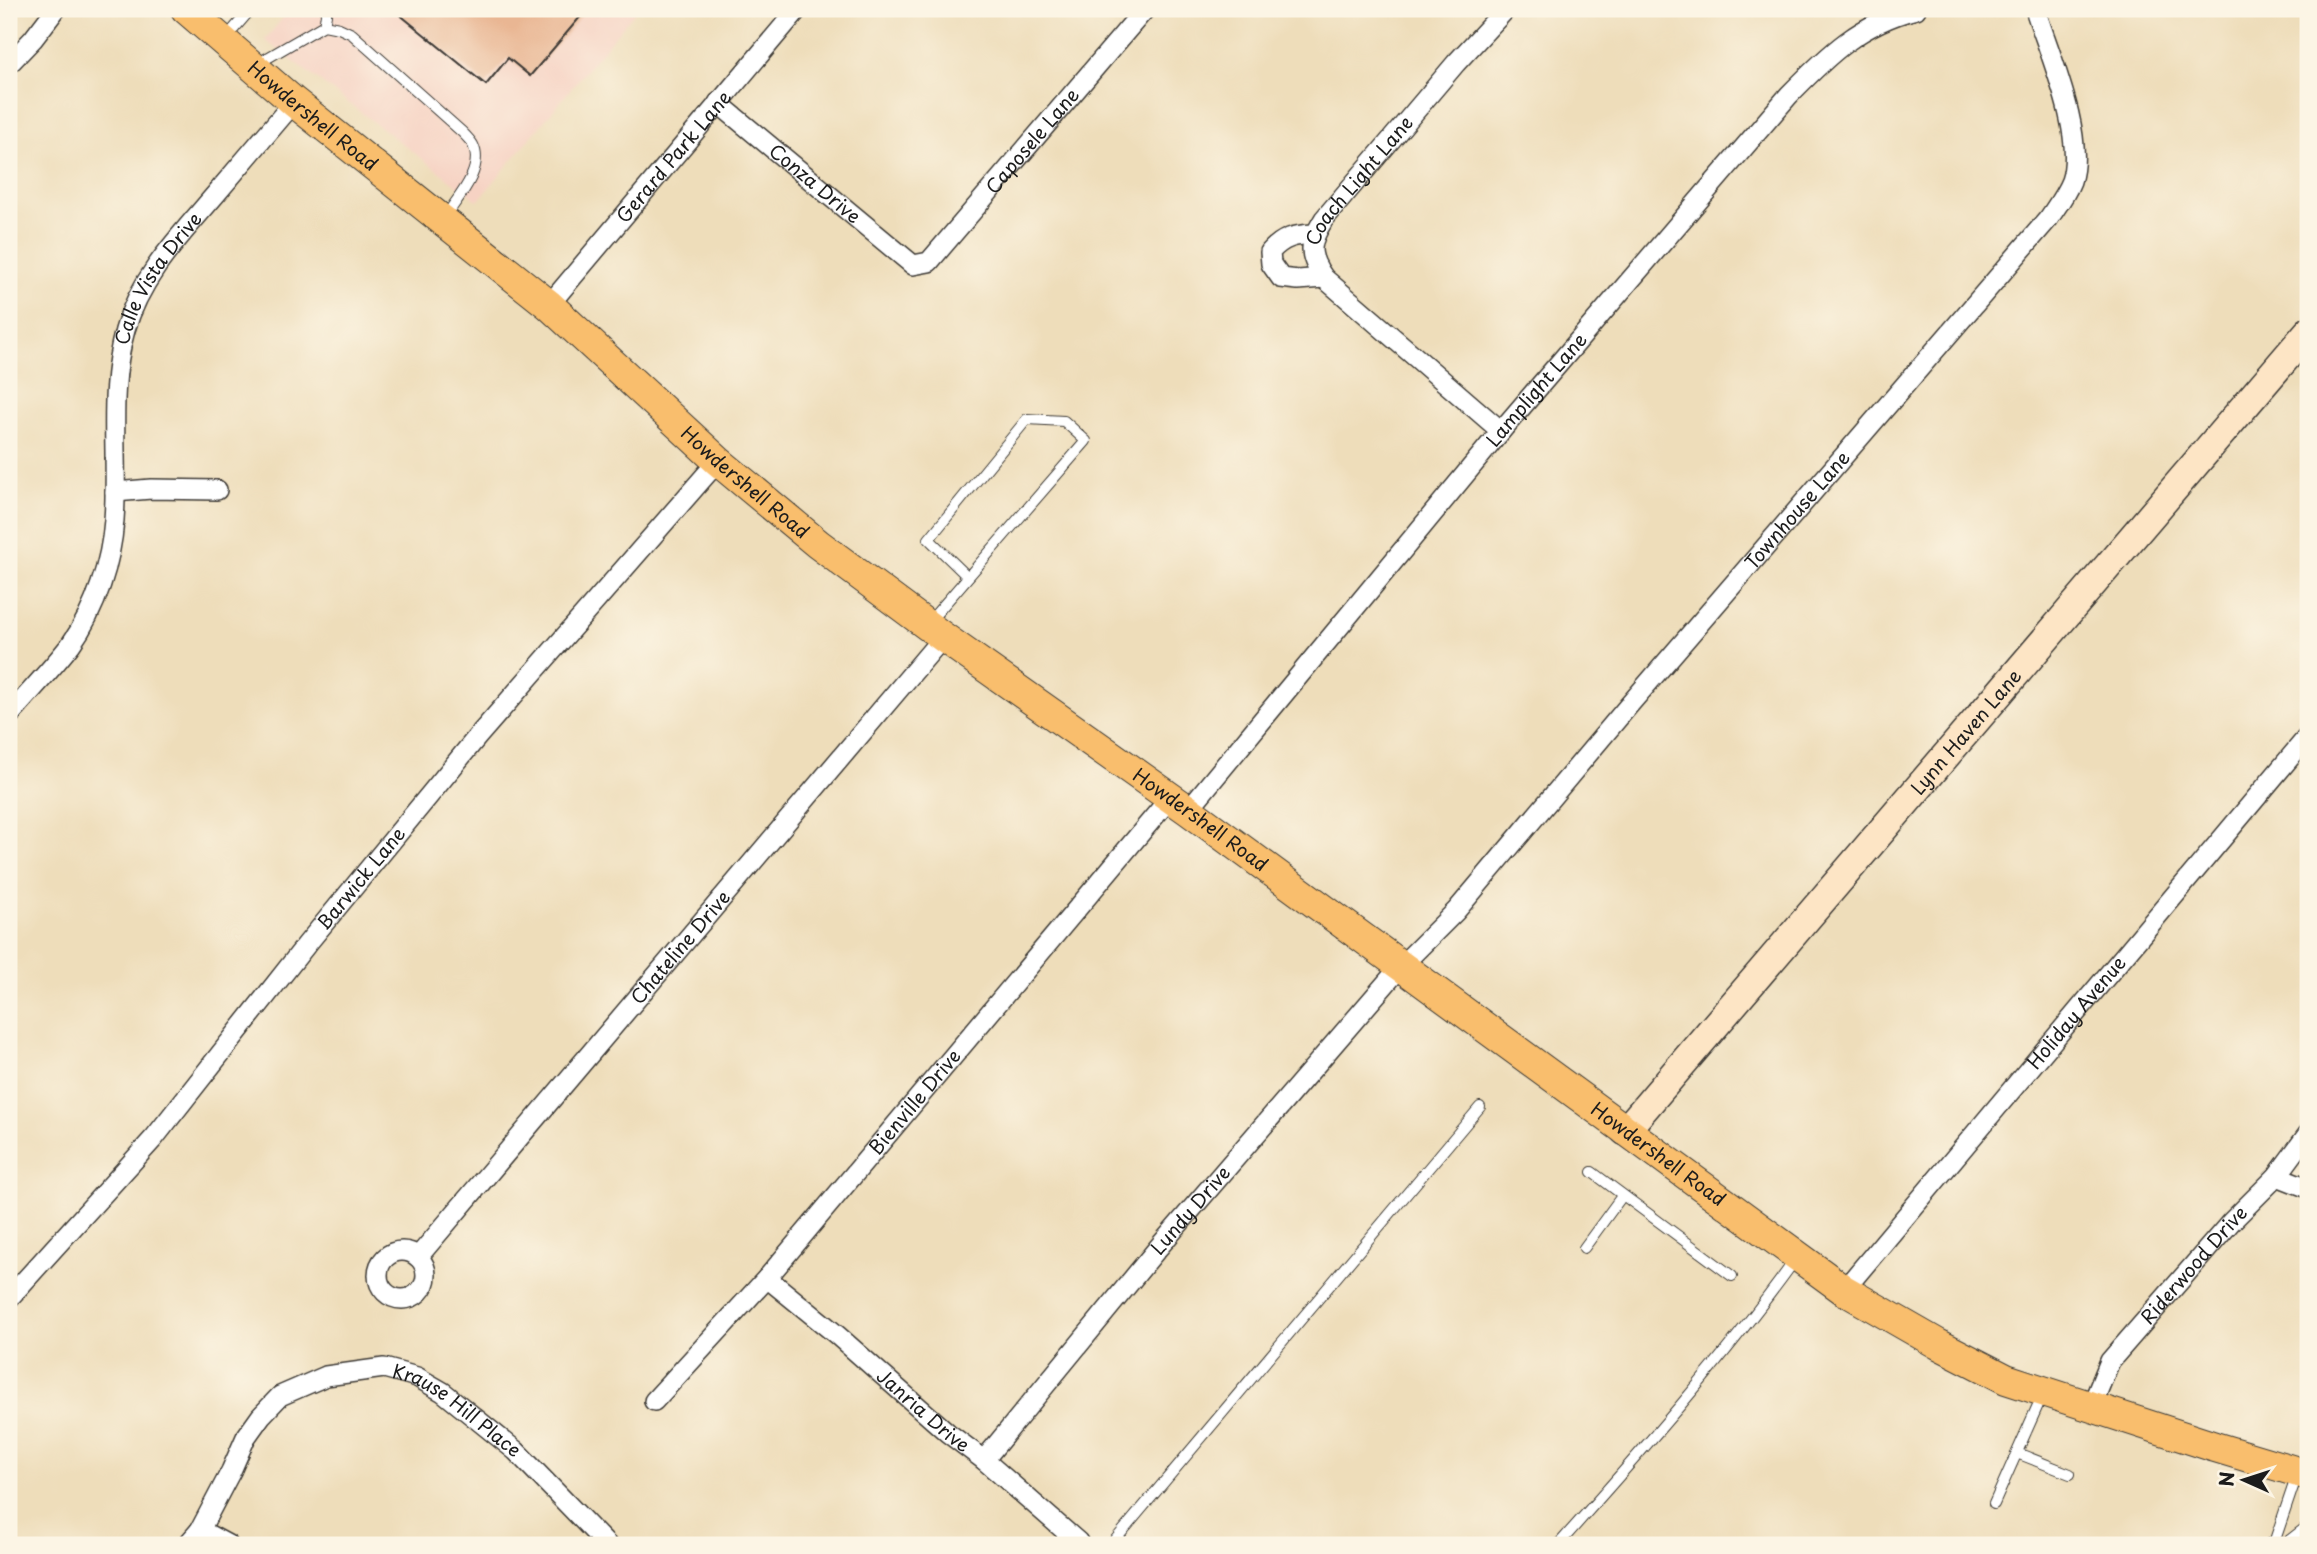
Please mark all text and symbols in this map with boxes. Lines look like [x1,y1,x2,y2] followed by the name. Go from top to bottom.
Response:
[242,53,385,177] street label: Howdershell Road
[978,81,1085,199] street label: Caposele Lane
[609,83,737,228] street label: Gerard Park Lane
[1298,109,1419,249] street label: Coach Light Lane
[764,136,867,229] street label: Conza Drive
[107,205,208,347] street label: Calle Vista Drive
[1479,326,1593,452] street label: Lamplight Lane
[675,419,816,544] street label: Howdershell Road
[1738,444,1856,575] street label: Townhouse Lane
[1903,662,2027,800] street label: Lynn Haven Lane
[1128,761,1275,877] street label: Howdershell Road
[309,820,411,935] street label: Barwick Lane
[623,883,736,1010] street label: Chateline Drive
[2020,949,2131,1075] street label: Holiday Avenue
[862,1042,967,1160] street label: Bienville Drive
[1586,1095,1732,1212] street label: Howdershell Road
[1143,1159,1236,1260] street label: Lundy Drive
[2133,1199,2253,1330] street label: Riderwood Drive
[390,1356,528,1463] street label: Krause Hill Place
[871,1361,977,1458] street label: Janria Drive
[2208,1446,2278,1516] north arrow
[2212,1471,2240,1487] text: N

